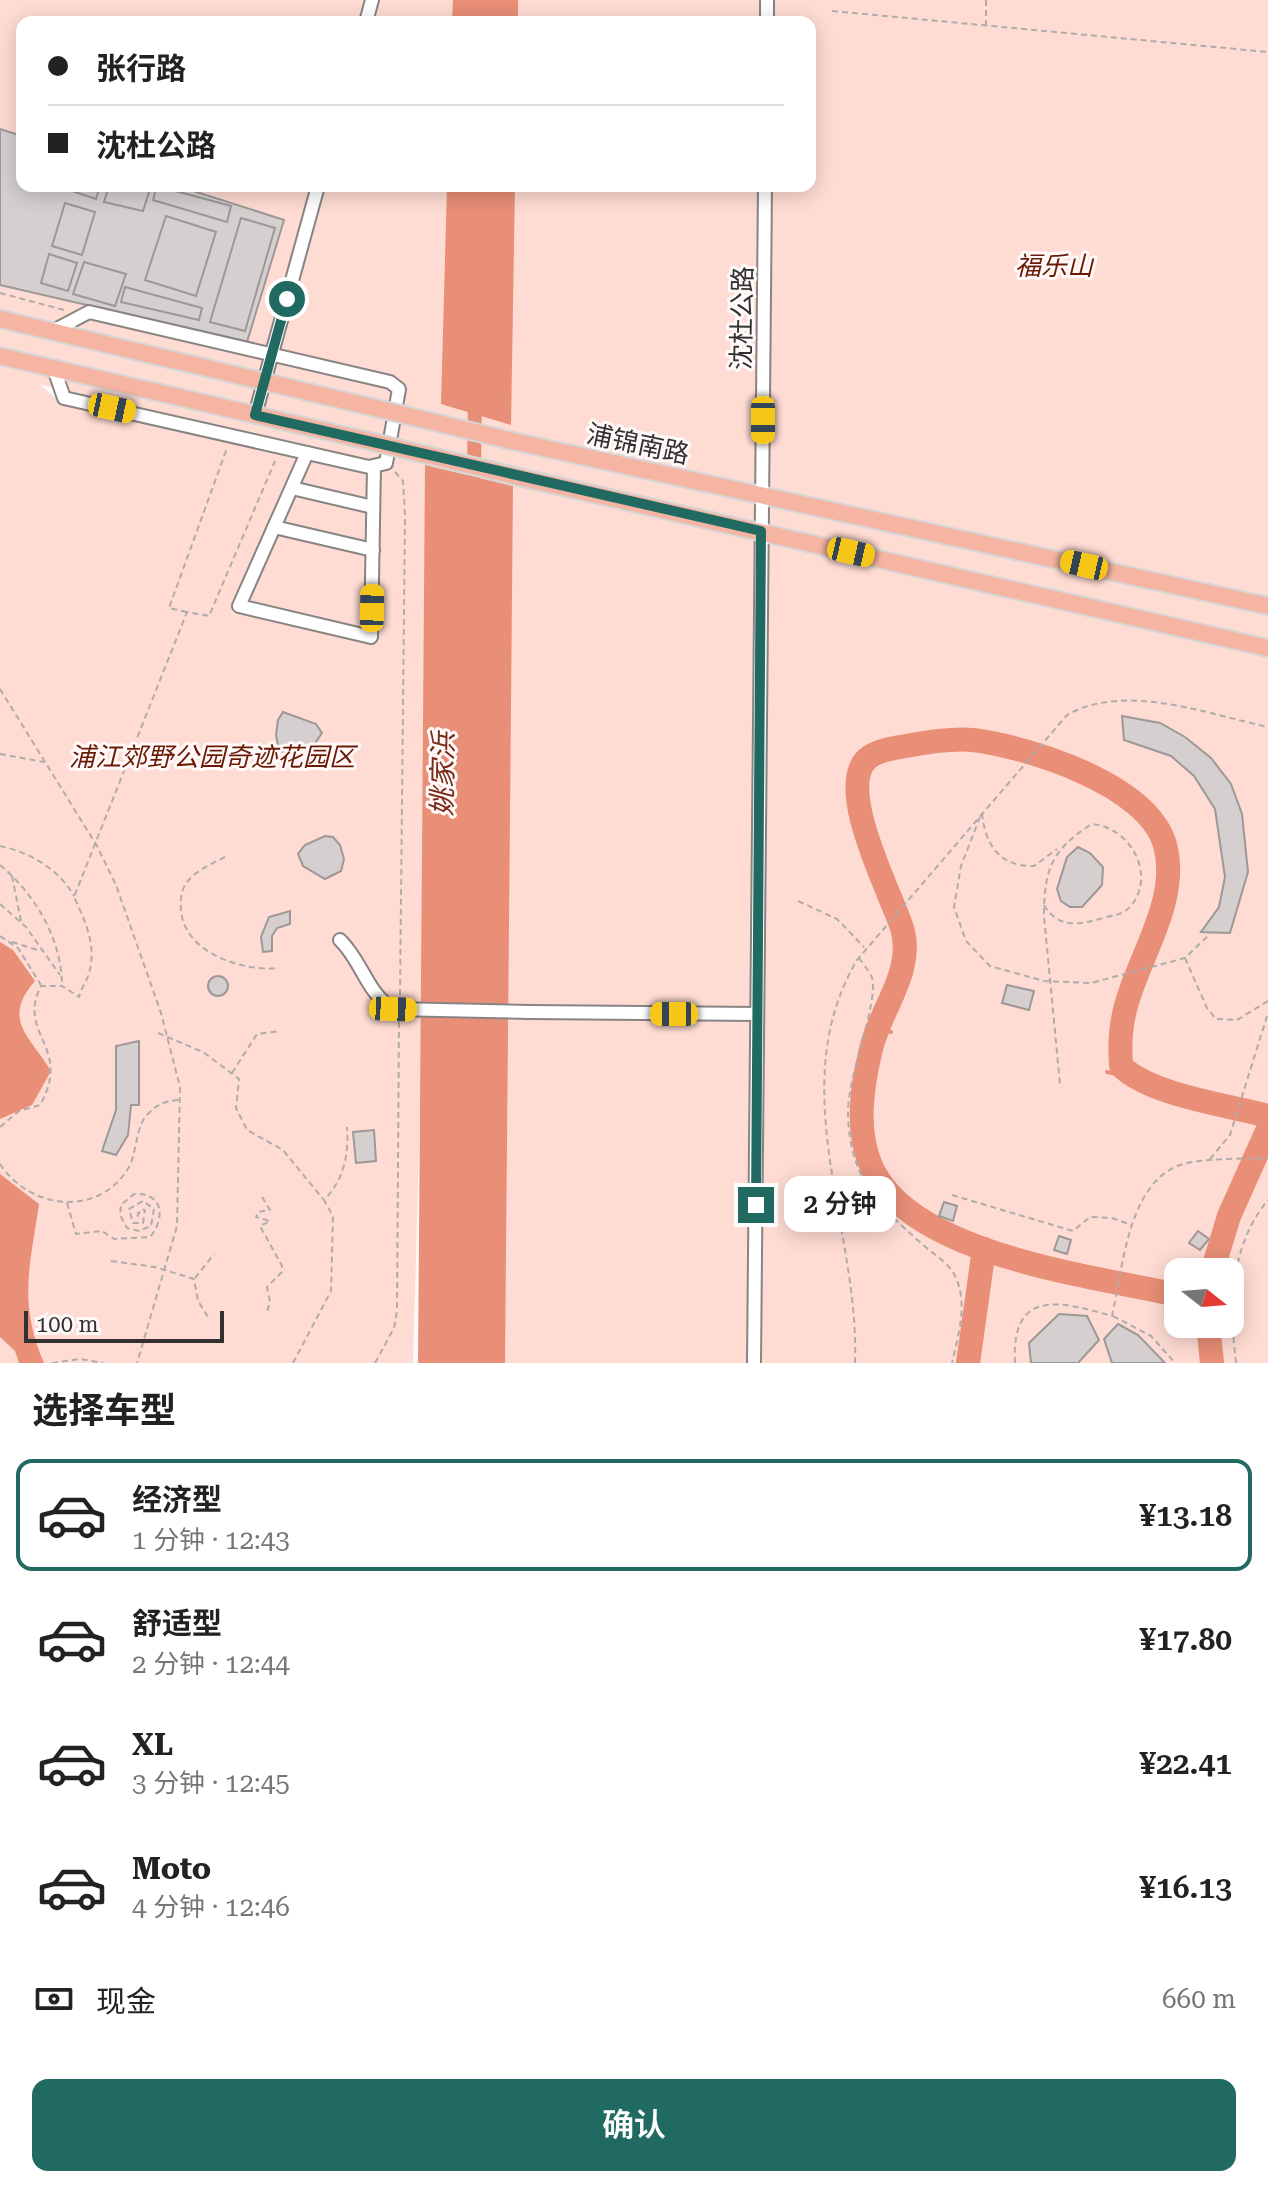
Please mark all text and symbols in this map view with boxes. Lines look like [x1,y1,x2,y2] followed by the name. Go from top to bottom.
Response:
[96,51,186,86] text: 张行路
[96,128,216,163] text: 沈杜公路
[1015,251,1095,281] park label: 福乐山
[726,266,758,370] street label: 沈杜公路
[269,281,305,317] route start
[86,391,138,425] car
[751,396,775,444] car
[584,419,692,469] street label: 浦锦南路
[825,535,877,569] car
[1058,548,1110,582] car
[360,584,384,632] car
[426,729,460,816] water label: 姚家浜
[69,742,359,772] park label: 浦江郊野公园奇迹花园区
[369,996,417,1022] car
[650,1002,698,1026] car
[784,1177,896,1233] callout: 2 分钟
[738,1187,774,1223] route end
[803,1189,877,1219] text: 2 分钟
[1164,1258,1244,1338] north arrow
[1164,1258,1244,1338] map controls
[24,1307,224,1343] scale bar
[36,1312,99,1337] text: 100 m
[32,1390,176,1432] text: 选择车型
[36,1479,108,1551] icon: car
[132,1482,222,1517] text: 经济型
[1139,1498,1232,1533] text: ¥13.18
[132,1525,290,1555] text: 1 分钟 · 12:43
[36,1603,108,1675] icon: car
[132,1606,222,1641] text: 舒适型
[1139,1622,1232,1657] text: ¥17.80
[132,1649,290,1679] text: 2 分钟 · 12:44
[36,1727,108,1799] icon: car
[132,1727,173,1762] text: XL
[1139,1746,1232,1781] text: ¥22.41
[132,1768,290,1798] text: 3 分钟 · 12:45
[36,1851,108,1923] icon: car
[132,1851,211,1886] text: Moto
[1139,1870,1232,1905] text: ¥16.13
[132,1892,290,1922] text: 4 分钟 · 12:46
[32,1977,76,2021] icon: cash
[96,1984,156,2019] text: 现金
[1162,1984,1236,2014] text: 660 m
[32,2079,1236,2171] button: 确认

